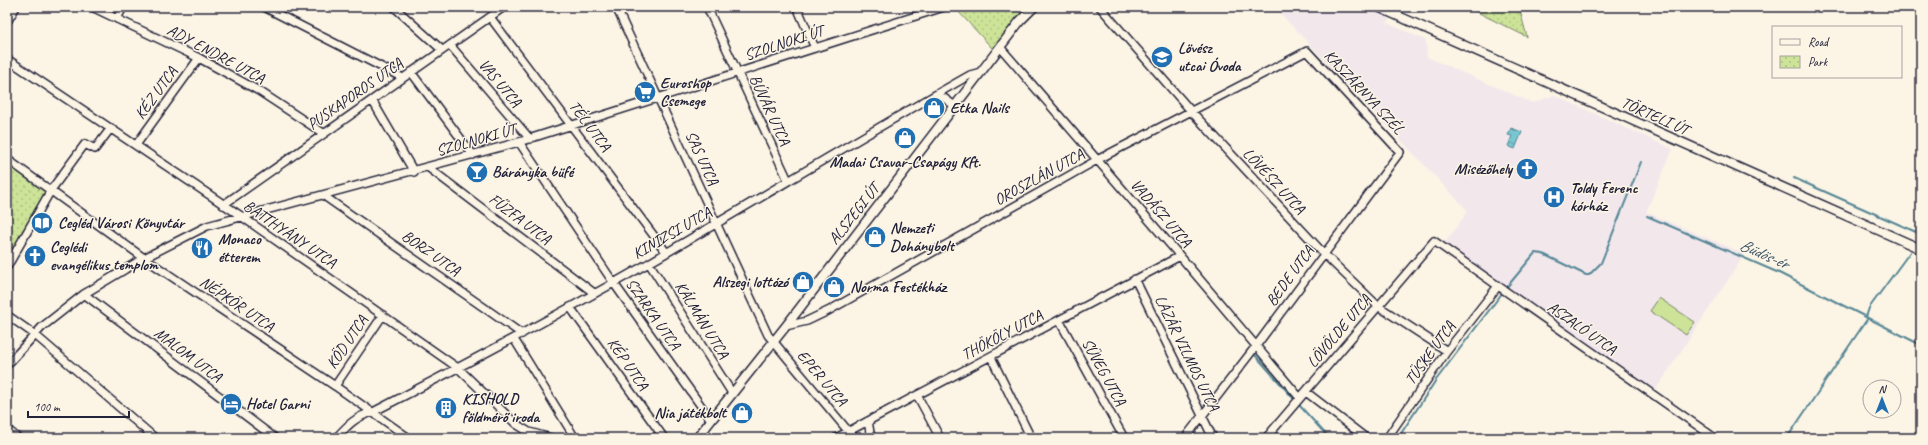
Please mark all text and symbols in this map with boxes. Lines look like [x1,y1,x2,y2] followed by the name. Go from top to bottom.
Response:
[164,20,269,89] street label: ADY ENDRE UTCA
[742,20,830,65] street label: SZOLNOKI ÚT
[1772,26,1902,78] legend
[1808,34,1830,50] text: Road
[1178,38,1242,76] place label: Lövész utcai Óvoda
[1149,44,1175,70] school or university icon: Lövész utcai Óvoda
[1320,46,1409,139] street label: KASZÁRNYA SZÉL
[303,53,407,134] street label: PUSKAPOROS UTCA
[1808,54,1829,70] text: Park
[474,55,527,112] street label: VAS UTCA
[130,62,182,123] street label: KÉZ UTCA
[745,71,795,149] street label: BÚVÁR UTCA
[660,73,712,111] place label: Euroshop Csemege
[632,79,658,105] supermarket icon: Euroshop Csemege
[1618,92,1695,141] street label: TÖRTELI ÚT
[921,95,947,121] shop icon: Etka Nails
[565,97,616,156] street label: TÉL UTCA
[950,98,1010,118] place label: Etka Nails
[434,118,522,161] street label: SZOLNOKI ÚT
[892,125,918,151] shop icon: Madai Csavar-Csapágy Kft.
[681,128,724,189] street label: SAS UTCA
[991,144,1088,210] street label: OROSZLÁN UTCA
[1238,144,1310,219] street label: LÖVÉSZ UTCA
[829,152,981,172] place label: Madai Csavar-Csapágy Kft.
[1514,156,1540,182] church icon: Misézőhely
[464,159,490,185] bar icon: Bárányka büfé
[1454,159,1514,179] place label: Misézőhely
[492,162,576,182] place label: Bárányka büfé
[1126,175,1197,252] street label: VADÁSZ UTCA
[824,177,886,248] street label: ALSZEGI ÚT
[1570,178,1639,216] place label: Toldy Ferenc kórház
[1541,184,1567,210] hospital icon: Toldy Ferenc kórház
[485,189,556,249] street label: FŰZFA UTCA
[240,196,341,273] street label: BATTHYÁNY UTCA
[629,202,716,264] street label: KINIZSI UTCA
[29,210,55,236] library icon: Cegléd Városi Könyvtár
[58,213,186,233] place label: Cegléd Városi Könyvtár
[890,218,955,256] place label: Nemzeti Dohánybolt
[862,224,888,250] shop icon: Nemzeti Dohánybolt
[398,226,465,281] street label: BORZ UTCA
[218,229,262,267] place label: Monaco étterem
[1737,234,1794,275] water label: Büdös-ér
[189,235,215,261] restaurant icon: Monaco étterem
[50,237,159,275] place label: Ceglédi evangélikus templom
[1262,241,1319,310] street label: BEDE UTCA
[22,243,48,269] church icon: Ceglédi evangélikus templom
[790,269,816,295] shop icon: Alszegi lottózó
[196,272,279,337] street label: NÉPKÖR UTCA
[713,272,790,292] place label: Alszegi lottózó
[621,274,685,354] street label: SZARKA UTCA
[821,274,847,300] shop icon: Norma Festékház
[850,277,948,297] place label: Norma Festékház
[670,278,734,363] street label: KÁLMÁN UTCA
[1303,290,1376,372] street label: LÖVÖLDE UTCA
[1150,292,1224,415] street label: LÁZÁR VILMOS UTCA
[1543,297,1621,360] street label: ASZALÓ UTCA
[958,305,1047,365] street label: THÖKÖLY UTCA
[322,311,373,373] street label: KÖD UTCA
[1400,317,1460,389] street label: TÜSKE UTCA
[150,323,226,387] street label: MALOM UTCA
[603,334,654,395] street label: KÉP UTCA
[1077,335,1131,410] street label: SÜVEG UTCA
[793,346,852,411] street label: EPER UTCA
[1862,379,1902,419] north arrow
[1879,382,1888,396] text: N
[462,389,540,427] place label: KISHOLD földmérő iroda
[218,391,244,417] hotel icon: Hotel Garni
[28,393,129,419] scale bar
[246,394,311,414] place label: Hotel Garni
[433,395,459,421] building icon: KISHOLD földmérő iroda
[34,399,61,415] text: 100 m
[729,400,755,426] shop icon: Nia játékbolt
[654,403,728,423] place label: Nia játékbolt

